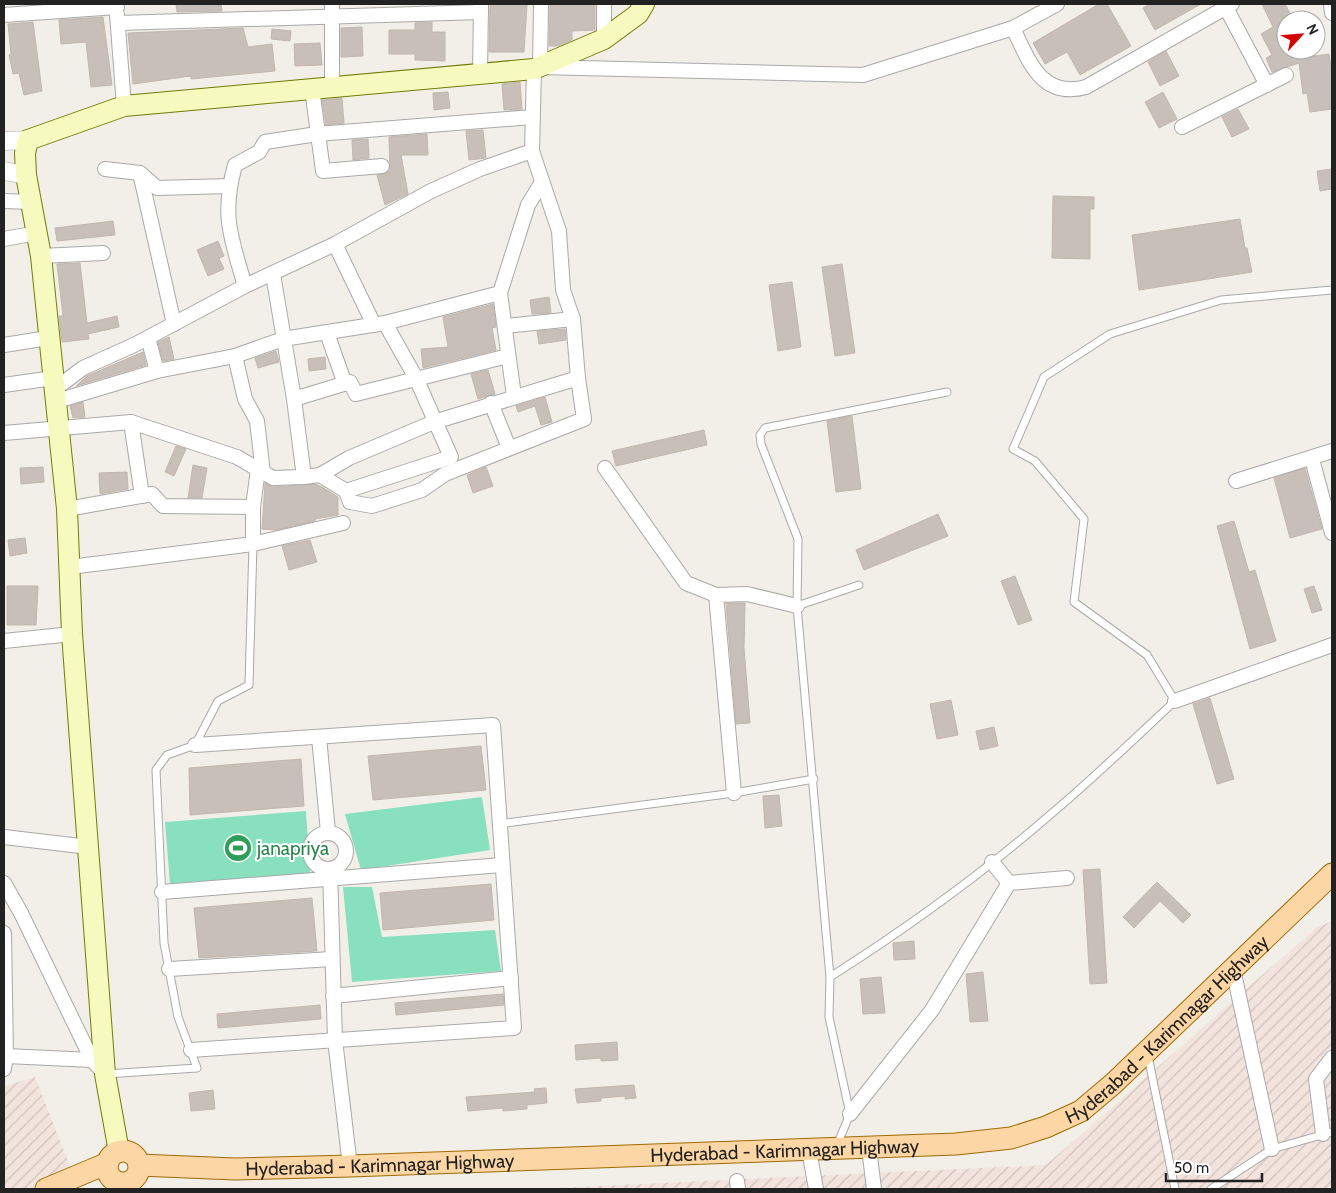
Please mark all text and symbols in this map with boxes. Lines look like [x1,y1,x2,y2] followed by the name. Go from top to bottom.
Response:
[1276,10,1326,60] north arrow
[1302,21,1323,38] text: N
[223,833,253,863] sports icon: janapriya
[256,837,329,860] place label: janapriya
[1061,930,1274,1129] street label: Hyderabad - Karimnagar Highway
[650,1134,920,1167] street label: Hyderabad - Karimnagar Highway
[245,1149,515,1181] street label: Hyderabad - Karimnagar Highway
[1166,1150,1262,1182] scale bar
[1174,1159,1209,1177] text: 50 m

